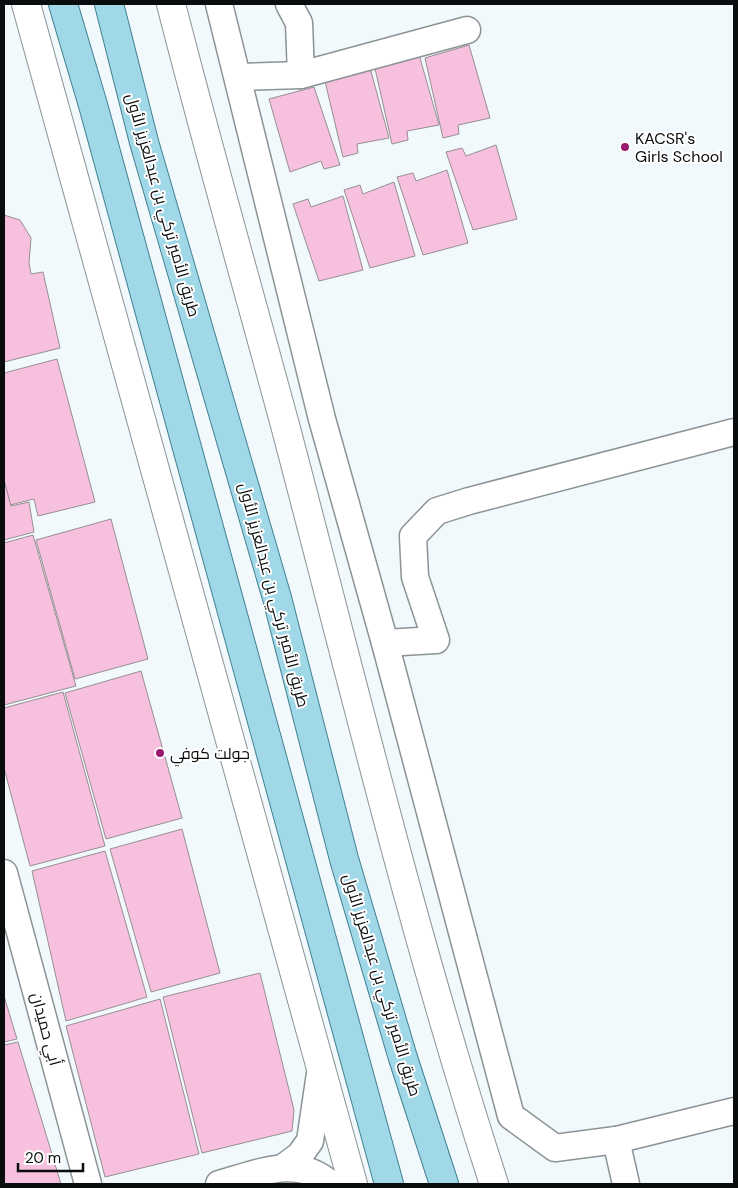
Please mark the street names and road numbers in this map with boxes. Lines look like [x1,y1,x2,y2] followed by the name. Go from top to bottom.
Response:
[118,91,205,320] street label: طريق الأمير تركي بن عبدالعزيز الأول
[231,480,314,710] street label: طريق الأمير تركي بن عبدالعزيز الأول
[335,871,426,1100] street label: طريق الأمير تركي بن عبدالعزيز الأول
[23,990,66,1069] street label: أبي حميدان

